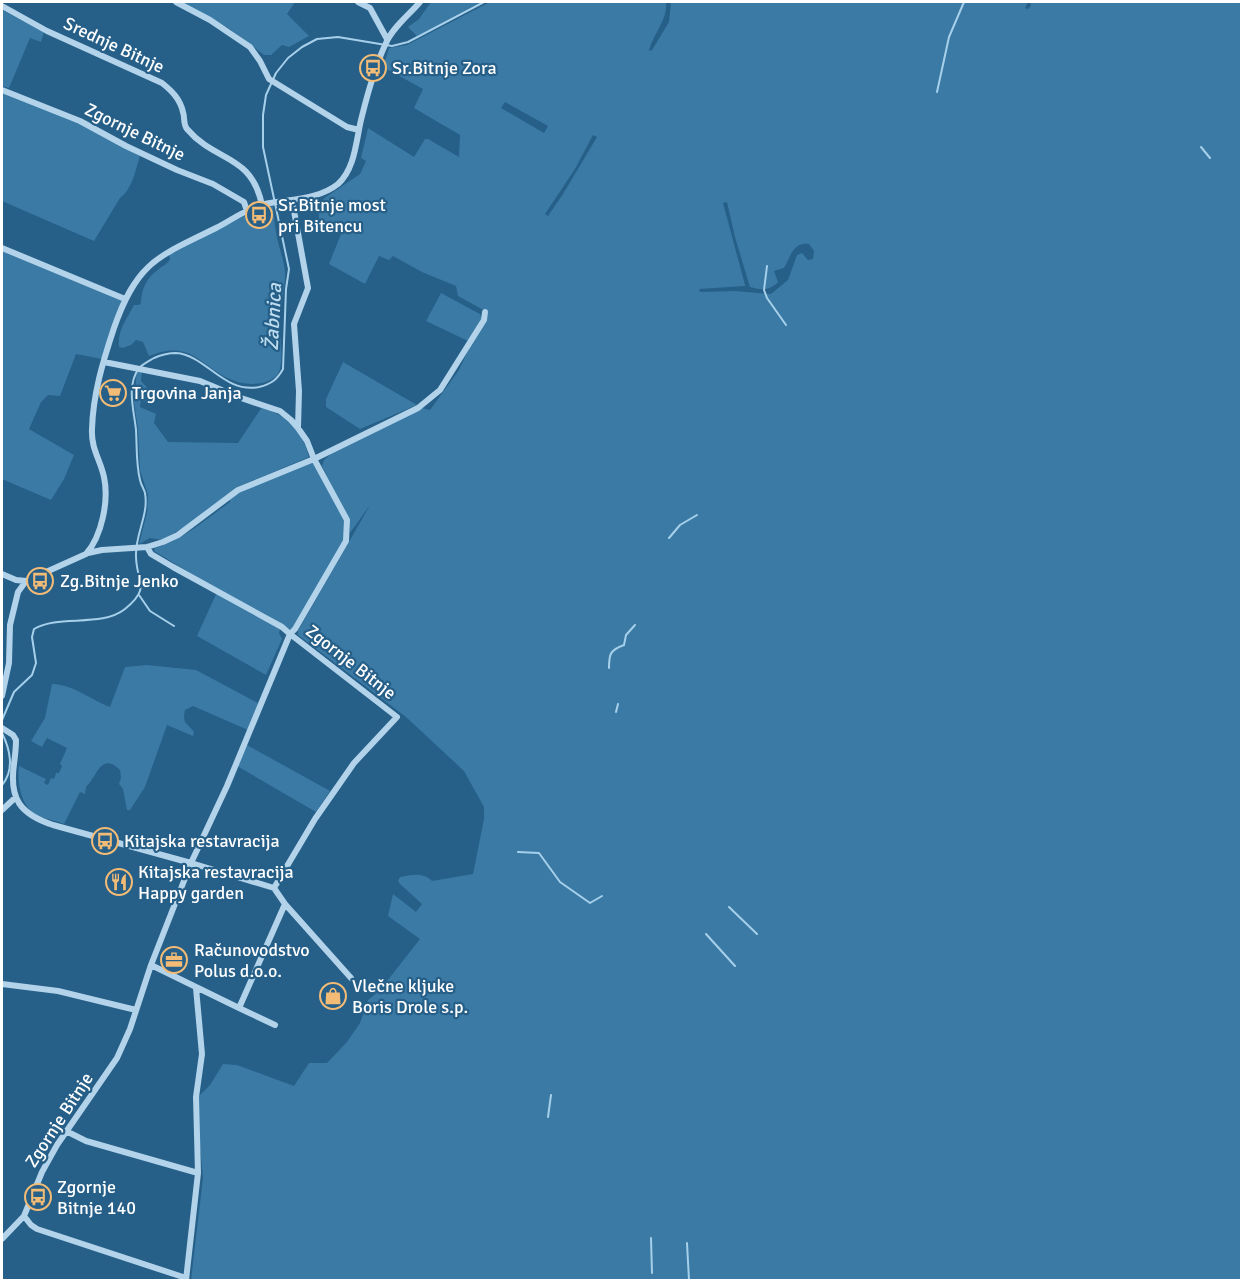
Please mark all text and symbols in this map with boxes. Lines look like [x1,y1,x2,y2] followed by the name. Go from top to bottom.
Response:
[60,12,168,78] street label: Srednje Bitnje
[358,53,388,83] bus stop icon: Sr.Bitnje Zora
[392,57,497,79] place label: Sr.Bitnje Zora
[81,98,189,166] street label: Zgornje Bitnje
[278,194,386,237] place label: Sr.Bitnje most pri Bitencu
[244,200,274,230] bus stop icon: Sr.Bitnje most pri Bitencu
[259,282,287,351] water label: Žabnica
[98,378,128,408] supermarket icon: Trgovina Janja
[132,382,242,404] place label: Trgovina Janja
[25,566,55,596] bus stop icon: Zg.Bitnje Jenko
[60,570,179,592] place label: Zg.Bitnje Jenko
[301,620,401,704] street label: Zgornje Bitnje
[90,826,120,856] bus stop icon: Kitajska restavracija
[124,830,280,852] place label: Kitajska restavracija
[138,861,294,904] place label: Kitajska restavracija Happy garden
[104,867,134,897] restaurant icon: Kitajska restavracija Happy garden
[194,939,310,982] place label: Računovodstvo Polus d.o.o.
[159,945,189,975] office icon: Računovodstvo Polus d.o.o.
[352,975,468,1018] place label: Vlečne kljuke Boris Drole s.p.
[318,981,348,1011] shop icon: Vlečne kljuke Boris Drole s.p.
[20,1068,98,1172] street label: Zgornje Bitnje
[57,1176,136,1219] place label: Zgornje Bitnje 140
[23,1182,53,1212] bus stop icon: Zgornje Bitnje 140

